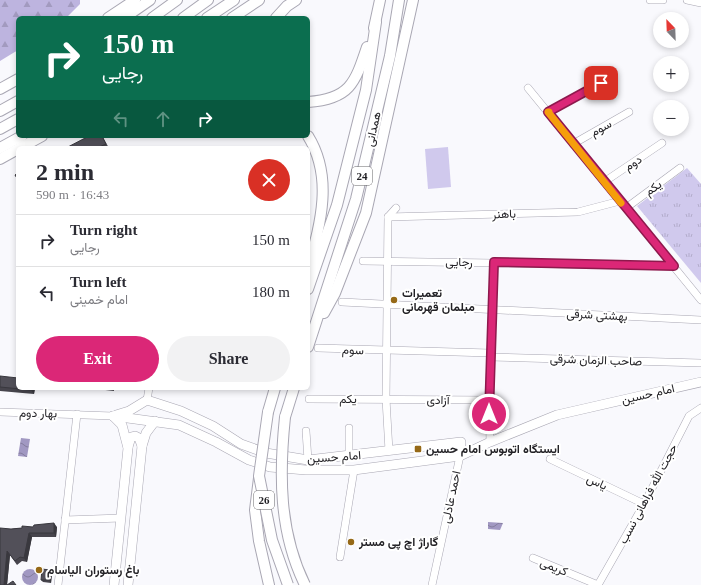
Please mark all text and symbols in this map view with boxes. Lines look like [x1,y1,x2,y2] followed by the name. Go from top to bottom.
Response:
[653,12,689,48] north arrow
[653,12,689,136] map controls
[102,28,174,59] text: 150 m
[36,32,88,84] icon: right
[653,56,689,92] button: +
[102,63,143,83] text: رجایی
[584,66,618,100] pin
[590,72,612,94] icon: arrive
[653,100,689,136] button: −
[110,108,132,130] icon: left
[152,108,174,130] icon: ahead
[194,108,216,130] icon: right
[362,110,385,148] street label: همدانی
[588,117,614,140] street label: سوم
[622,152,645,175] street label: دوم
[36,159,94,185] text: 2 min
[248,159,290,201] button: close
[352,167,372,185] road number: 24
[642,177,665,200] street label: یکم
[36,187,109,202] text: 590 m · 16:43
[491,207,516,222] street label: باهنر
[70,222,137,238] text: Turn right
[36,230,58,252] icon: right
[252,232,290,248] text: 150 m
[70,240,100,255] text: رجایی
[445,255,473,270] street label: رجایی
[70,274,127,290] text: Turn left
[36,282,58,304] icon: left
[252,284,290,300] text: 180 m
[402,286,475,315] place label: تعمیرات مبلمان قهرمانی
[70,292,128,307] text: امام خمینی
[389,295,399,305] marker: تعمیرات مبلمان قهرمانی
[566,306,628,325] street label: بهشتی شرقی
[36,336,159,382] button: Exit
[167,336,290,382] button: Share
[342,342,364,359] street label: سوم
[549,351,642,370] street label: صاحب الزمان شرقی
[620,381,676,408] street label: امام حسین
[339,392,357,407] street label: یکم
[426,393,451,408] street label: آزادی
[468,393,510,435] position arrow
[19,406,57,421] street label: بهار دوم
[426,442,560,457] place label: ایستگاه اتوبوس امام حسین
[616,442,681,547] street label: حجت الله فراهانی نسب
[413,444,423,454] marker: ایستگاه اتوبوس امام حسین
[307,448,362,467] street label: امام حسین
[439,469,464,525] street label: احمد عادلی
[584,471,610,494] street label: یاس
[254,491,274,509] road number: 26
[358,535,439,550] place label: گاراژ اچ پی مستر
[346,537,356,547] marker: گاراژ اچ پی مستر
[538,555,570,580] street label: کریمی
[47,563,140,578] place label: باغ رستوران الیاسام
[34,565,44,575] marker: باغ رستوران الیاسام

